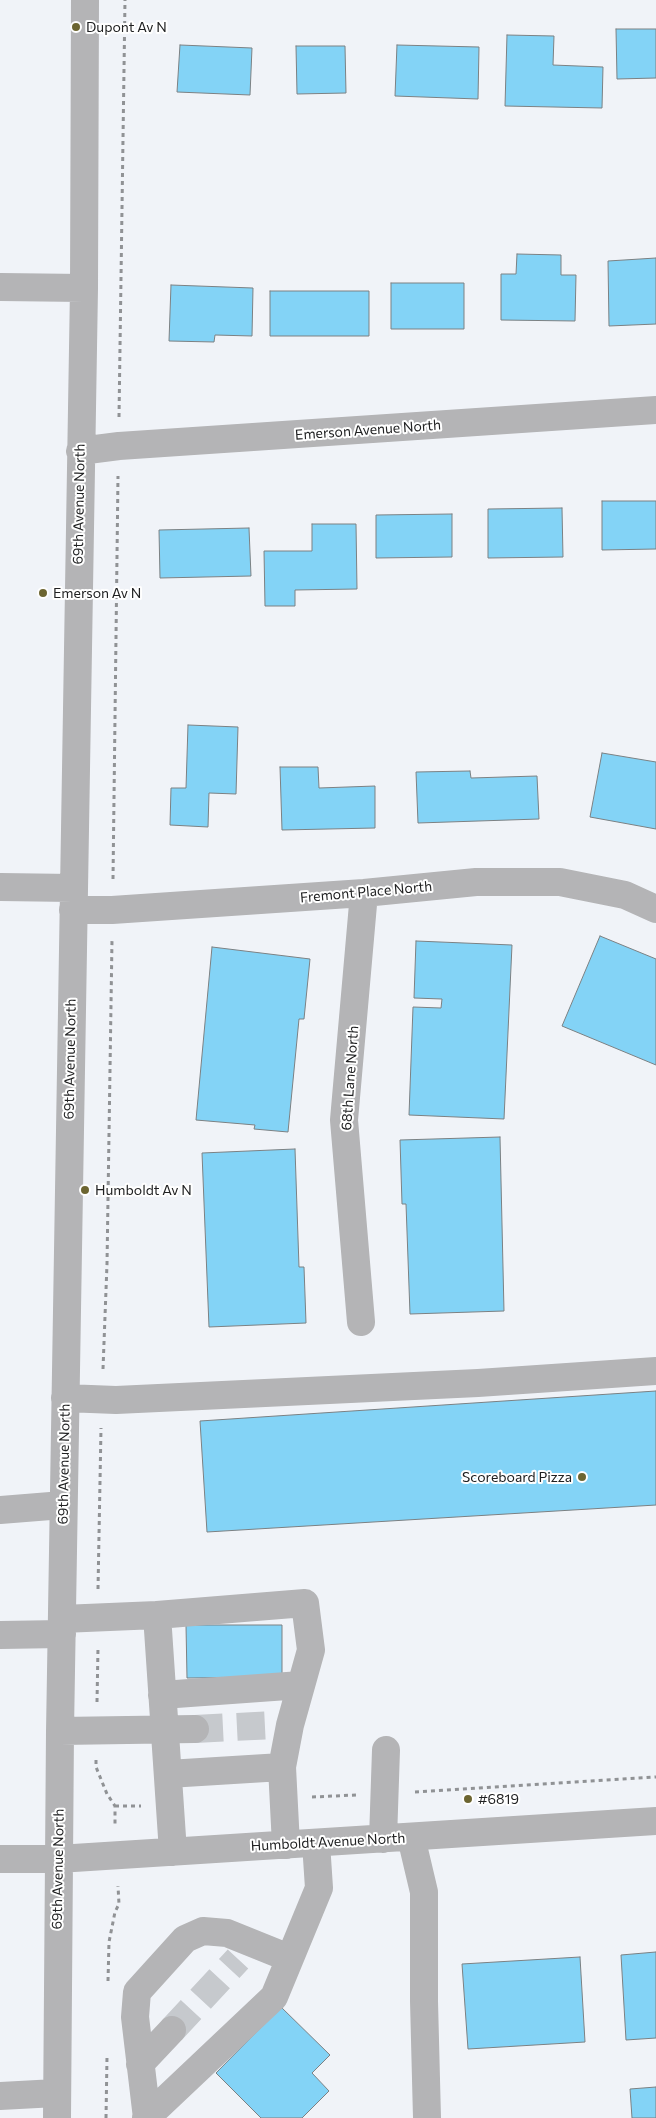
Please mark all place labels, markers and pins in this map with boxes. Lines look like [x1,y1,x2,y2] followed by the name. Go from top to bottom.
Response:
[86,19,167,35] place label: Dupont Av N
[70,21,82,33] marker: Dupont Av N
[53,585,141,601] place label: Emerson Av N
[37,587,49,599] marker: Emerson Av N
[95,1182,192,1198] place label: Humboldt Av N
[79,1184,91,1196] marker: Humboldt Av N
[462,1469,572,1485] place label: Scoreboard Pizza
[576,1471,588,1483] marker: Scoreboard Pizza
[478,1791,519,1807] place label: #6819
[462,1793,474,1805] marker: #6819

